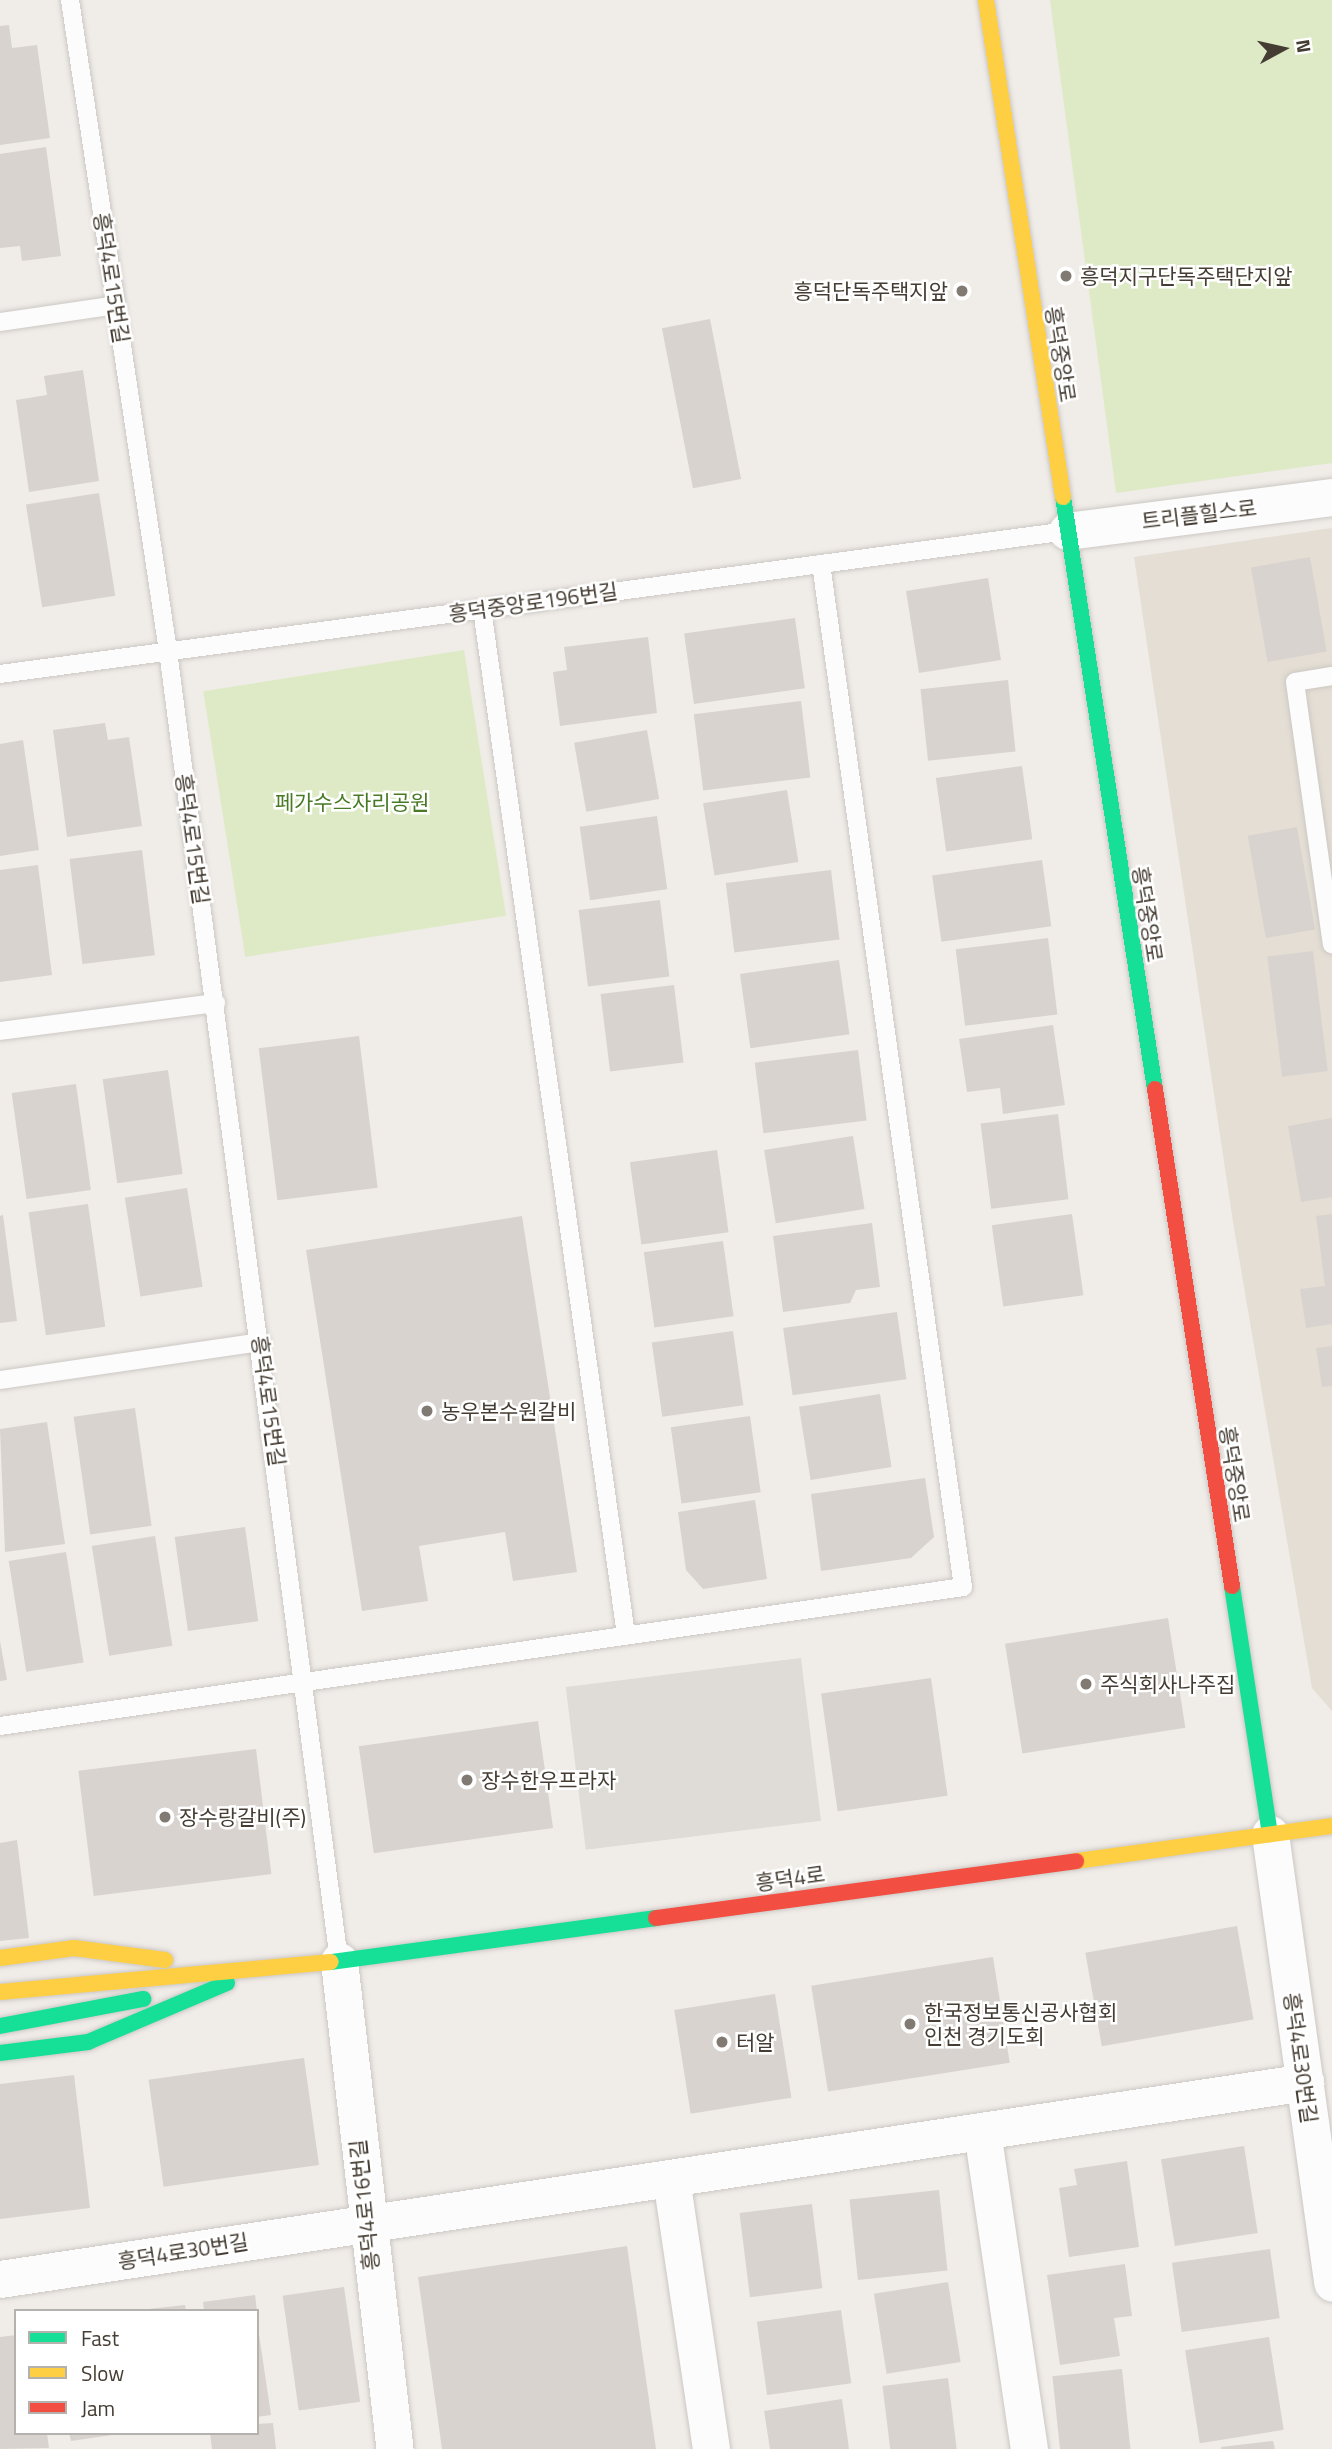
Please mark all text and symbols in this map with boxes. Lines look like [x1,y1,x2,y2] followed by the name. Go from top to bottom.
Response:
[1248,14,1318,84] north arrow
[1289,37,1320,55] text: N
[89,211,135,345] street label: 흥덕4로15번길
[1080,263,1293,289] place label: 흥덕지구단독주택단지앞
[1058,268,1074,284] marker: 흥덕지구단독주택단지앞
[793,278,948,304] place label: 흥덕단독주택지앞
[954,283,970,299] marker: 흥덕단독주택지앞
[1041,304,1081,404] street label: 흥덕중앙로
[1140,494,1258,534] street label: 트리플힐스로
[447,578,619,626] street label: 흥덕중앙로196번길
[171,772,215,906] street label: 흥덕4로15번길
[275,789,429,815] park label: 페가수스자리공원
[1128,864,1168,964] street label: 흥덕중앙로
[247,1334,291,1468] street label: 흥덕4로15번길
[441,1398,576,1424] place label: 농우본수원갈비
[419,1403,435,1419] marker: 농우본수원갈비
[1215,1424,1255,1524] street label: 흥덕중앙로
[1100,1671,1235,1697] place label: 주식회사나주집
[1078,1676,1094,1692] marker: 주식회사나주집
[481,1767,616,1793] place label: 장수한우프라자
[459,1772,475,1788] marker: 장수한우프라자
[179,1804,306,1830] place label: 장수랑갈비(주)
[157,1809,173,1825] marker: 장수랑갈비(주)
[754,1861,826,1895] street label: 흥덕4로
[1279,1991,1323,2125] street label: 흥덕4로30번길
[924,1999,1117,2049] place label: 한국정보통신공사협회 인천 경기도회
[902,2016,918,2032] marker: 한국정보통신공사협회 인천 경기도회
[736,2029,775,2055] place label: 터알
[714,2034,730,2050] marker: 터알
[345,2138,383,2272] street label: 흥덕4로16번길
[116,2228,250,2274] street label: 흥덕4로30번길
[14,2309,259,2435] legend
[81,2322,119,2354] text: Fast
[81,2357,124,2389] text: Slow
[81,2392,115,2424] text: Jam

